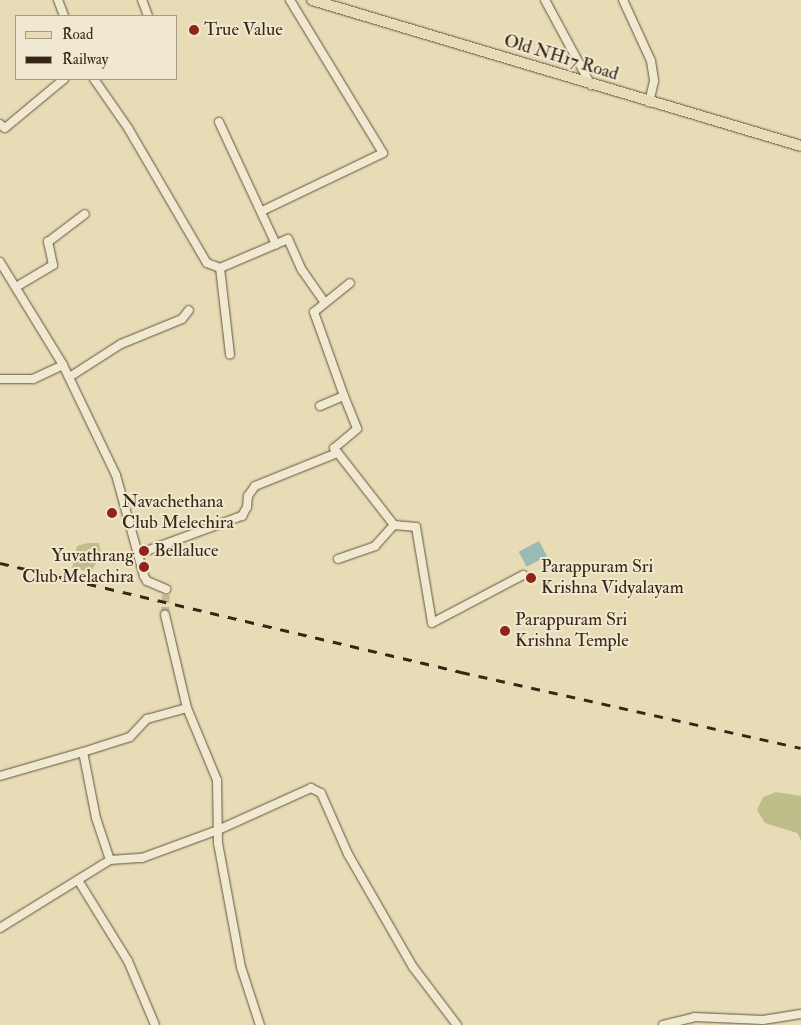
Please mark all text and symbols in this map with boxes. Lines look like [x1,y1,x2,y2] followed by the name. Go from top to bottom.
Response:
[15,15,178,80] legend
[204,19,283,41] place label: True Value
[188,24,200,36] marker: True Value
[62,25,93,44] text: Road
[501,30,621,86] street label: Old NH17 Road
[62,50,108,69] text: Railway
[122,492,234,534] place label: Navachethana Club Melechira
[106,507,118,519] marker: Navachethana Club Melechira
[154,540,219,562] place label: Bellaluce
[138,545,150,557] marker: Bellaluce
[22,546,134,588] place label: Yuvathrang Club Melachira
[541,557,684,600] place label: Parappuram Sri Krishna Vidyalayam
[138,561,150,573] marker: Yuvathrang Club Melachira
[525,572,537,584] marker: Parappuram Sri Krishna Vidyalayam
[515,610,629,652] place label: Parappuram Sri Krishna Temple
[499,625,511,637] marker: Parappuram Sri Krishna Temple

